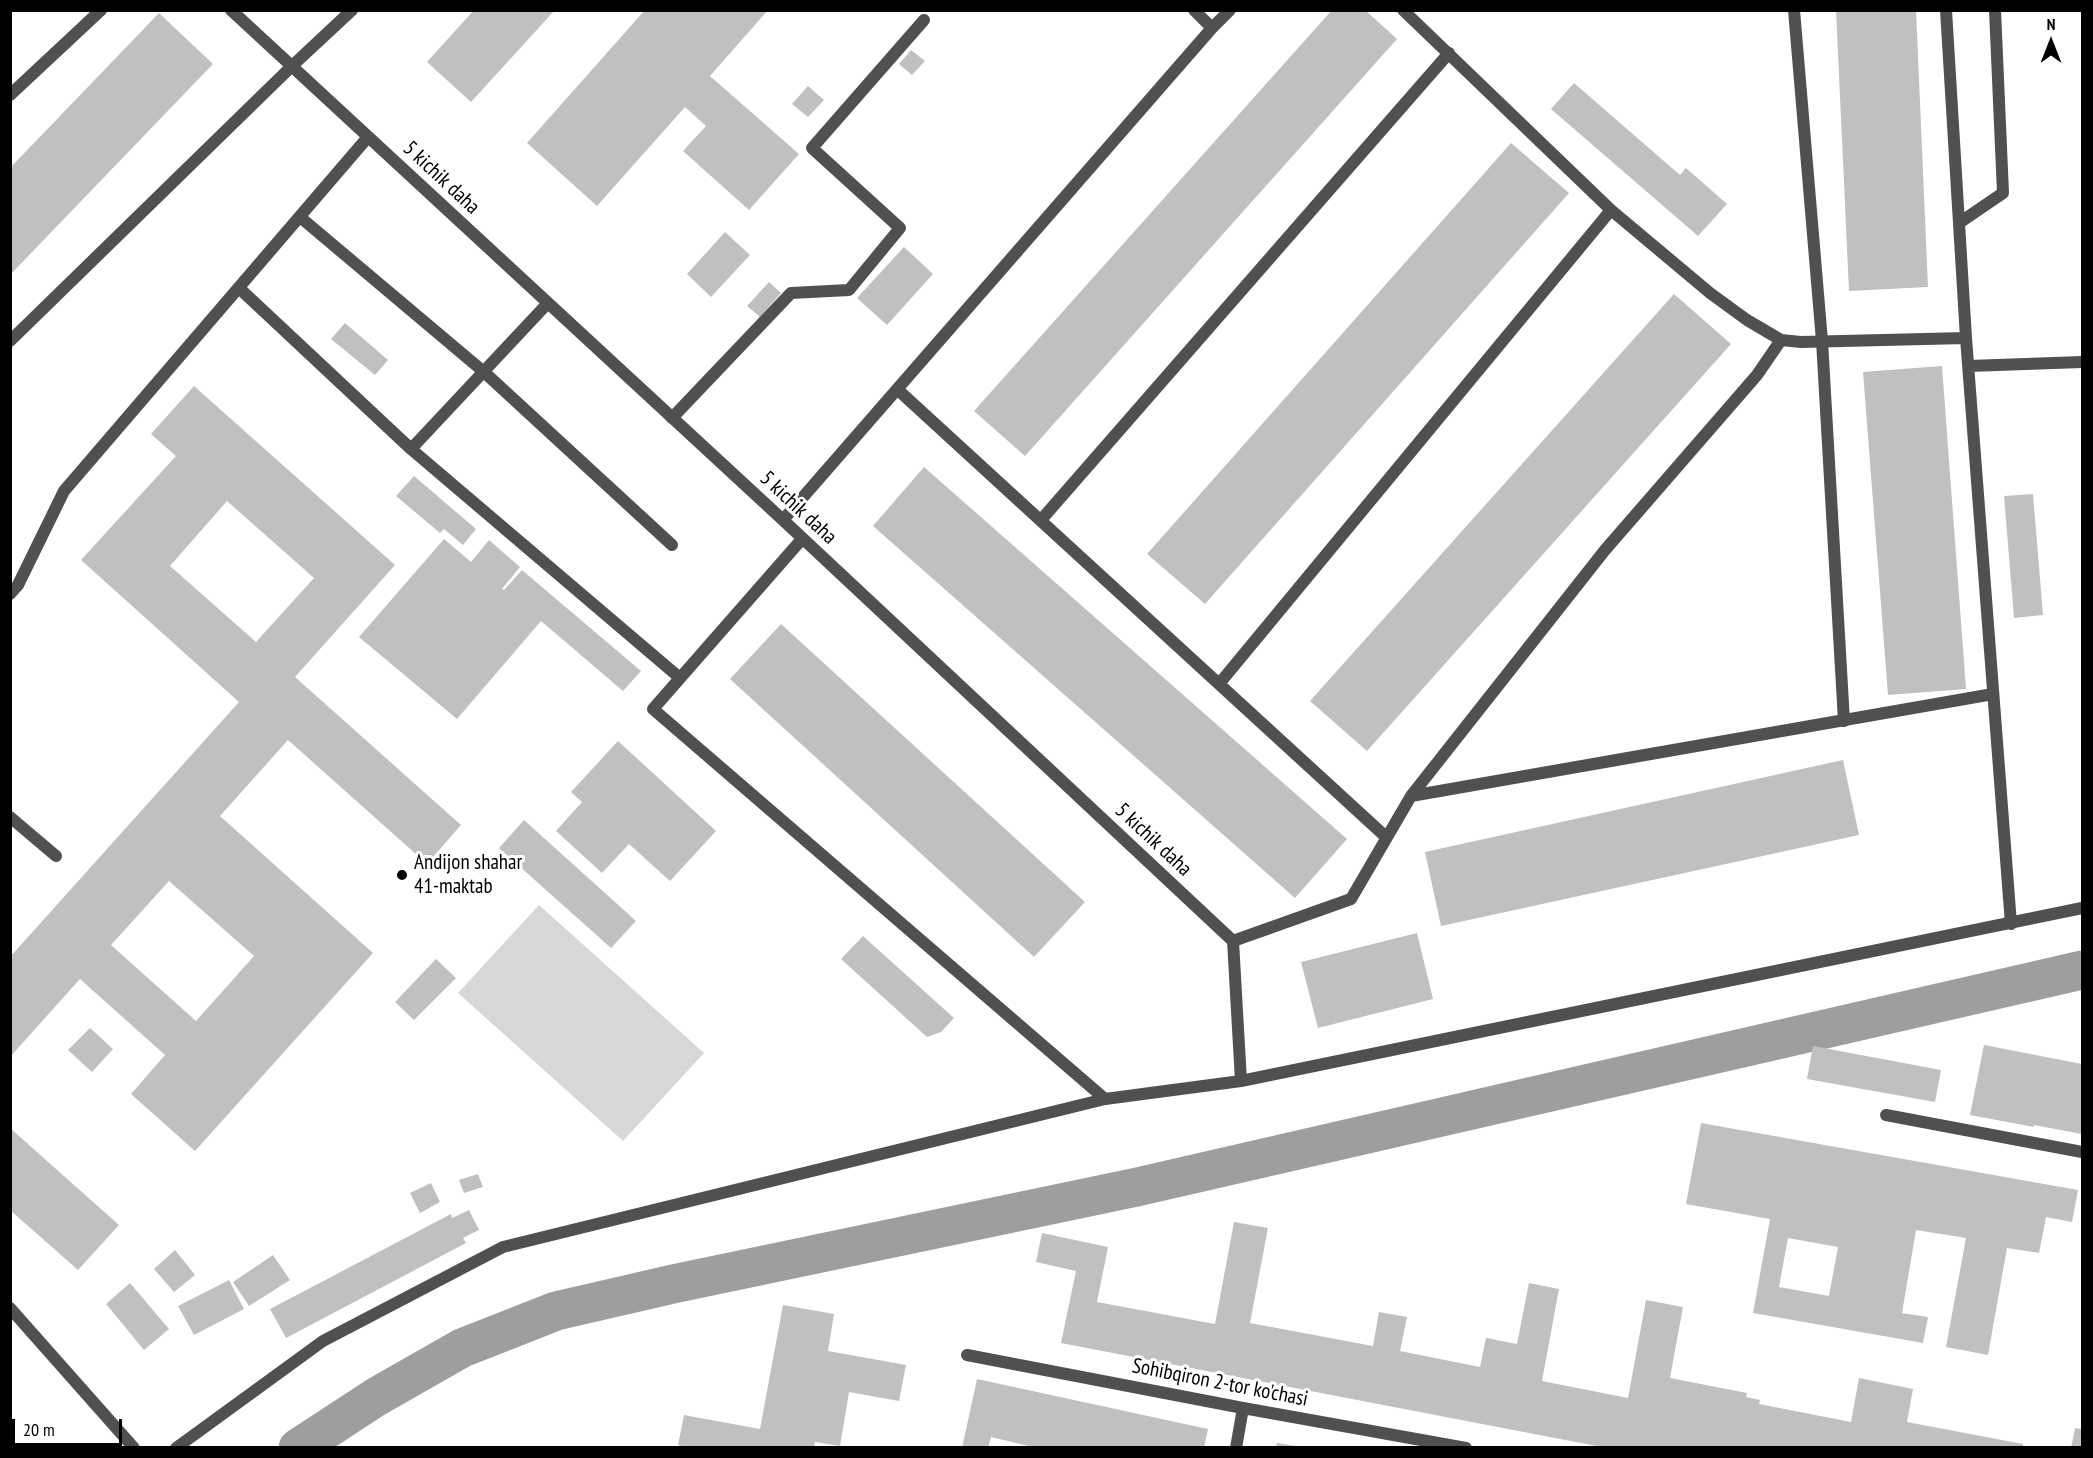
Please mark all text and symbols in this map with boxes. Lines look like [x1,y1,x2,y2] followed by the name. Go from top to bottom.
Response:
[2021,12,2081,72] north arrow
[2047,14,2055,34] text: N
[397,136,485,220] street label: 5 kichik daha
[754,466,842,550] street label: 5 kichik daha
[1109,798,1197,882] street label: 5 kichik daha
[414,850,522,900] place label: Andijon shahar 41-maktab
[395,868,409,882] marker: Andijon shahar 41-maktab
[1130,1354,1310,1412] street label: Sohibqiron 2-tor ko'chasi
[15,1407,124,1445] scale bar
[23,1418,55,1441] text: 20 m

